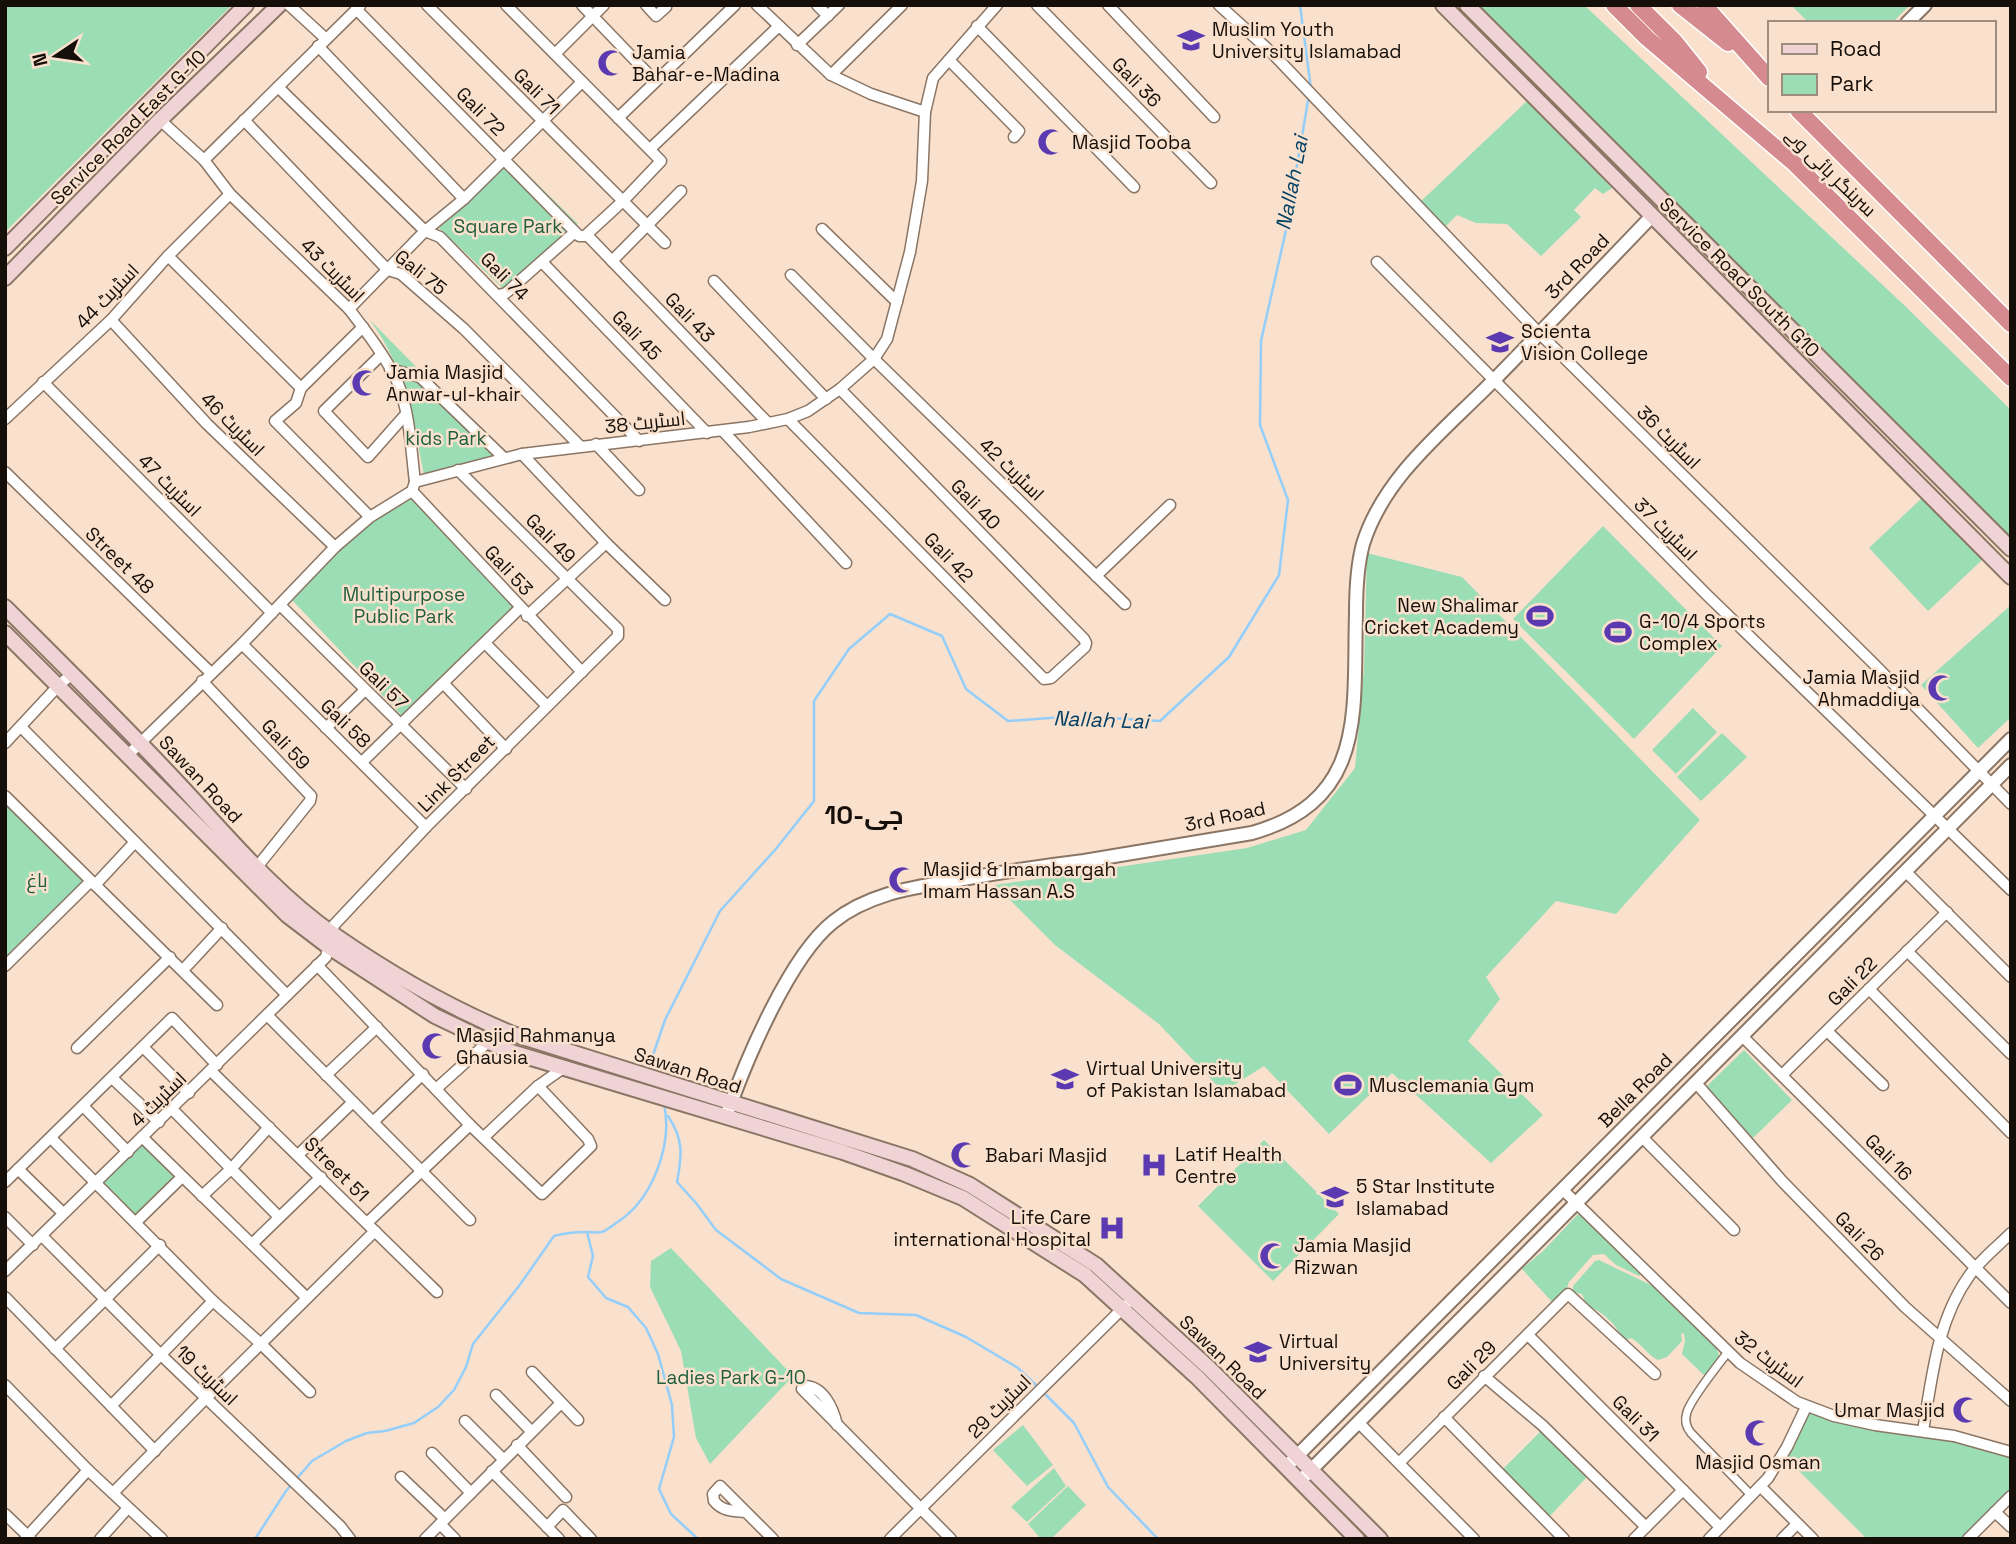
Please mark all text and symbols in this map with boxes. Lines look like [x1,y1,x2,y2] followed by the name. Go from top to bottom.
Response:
[1212,17,1402,64] place label: Muslim Youth University Islamabad
[21,21,91,91] north arrow
[1768,21,1995,112] legend
[1176,25,1206,55] school or university icon: Muslim Youth University Islamabad
[1830,35,1882,62] text: Road
[632,40,780,87] place label: Jamia Bahar-e-Madina
[45,44,212,211] street label: Service Road East G-10
[596,48,626,78] mosque icon: Jamia Bahar-e-Madina
[26,51,54,69] text: N
[1107,52,1167,113] street label: Gali 36
[508,63,565,120] street label: Gali 71
[1830,70,1874,97] text: Park
[451,81,511,141] street label: Gali 72
[1780,123,1882,222] street label: سرینگر ہائی وے
[1036,127,1066,157] mosque icon: Masjid Tooba
[1072,130,1191,155] place label: Masjid Tooba
[1269,131,1314,232] water label: Nallah Lai
[1654,192,1825,363] street label: Service Road South G10
[454,214,562,239] park label: Square Park
[1540,228,1615,305] street label: 3rd Road
[295,233,370,308] street label: اسٹریٹ 43
[389,244,452,301] street label: Gali 75
[475,247,534,306] street label: Gali 74
[70,258,145,334] street label: اسٹریٹ 44
[659,287,720,348] street label: Gali 43
[606,305,667,366] street label: Gali 45
[1521,319,1648,366] place label: Scienta Vision College
[1485,327,1515,357] school or university icon: Scienta Vision College
[386,360,520,407] place label: Jamia Masjid Anwar-ul-khair
[350,368,380,398] mosque icon: Jamia Masjid Anwar-ul-khair
[195,387,270,462] street label: اسٹریٹ 46
[1631,400,1706,475] street label: اسٹریٹ 36
[604,406,687,439] street label: اسٹریٹ 38
[405,426,487,451] park label: kids Park
[974,432,1049,506] street label: اسٹریٹ 42
[133,448,207,522] street label: اسٹریٹ 47
[945,473,1006,535] street label: Gali 40
[1629,492,1703,566] street label: اسٹریٹ 37
[520,508,581,569] street label: Gali 49
[80,521,160,599] street label: Street 48
[918,527,979,588] street label: Gali 42
[479,540,538,601] street label: Gali 53
[343,582,465,629] park label: Multipurpose Public Park
[1364,593,1519,640] place label: New Shalimar Cricket Academy
[1525,601,1555,631] sports icon: New Shalimar Cricket Academy
[1639,609,1766,656] place label: G-10/4 Sports Complex
[1603,617,1633,647] sports icon: G-10/4 Sports Complex
[354,656,414,715] street label: Gali 57
[1803,665,1920,712] place label: Jamia Masjid Ahmaddiya
[1926,673,1956,703] mosque icon: Jamia Masjid Ahmaddiya
[315,693,376,754] street label: Gali 58
[1053,704,1152,735] water label: Nallah Lai
[256,714,315,775] street label: Gali 59
[412,729,500,817] street label: Link Street
[153,730,248,829] street label: Sawan Road
[1182,796,1268,837] street label: 3rd Road
[824,798,904,832] district label: جی-10
[923,857,1116,904] place label: Masjid & Imambargah Imam Hassan A.S
[887,865,917,895] mosque icon: Masjid & Imambargah Imam Hassan A.S
[26,868,48,894] park label: باغ
[1822,951,1883,1012] street label: Gali 22
[456,1023,616,1070] place label: Masjid Rahmanya Ghausia
[420,1031,450,1061] mosque icon: Masjid Rahmanya Ghausia
[631,1041,745,1100] street label: Sawan Road
[1593,1048,1678,1133] street label: Bella Road
[1086,1056,1286,1103] place label: Virtual University of Pakistan Islamabad
[1050,1064,1080,1094] school or university icon: Virtual University of Pakistan Islamabad
[125,1066,192,1132] street label: اسٹریٹ 4
[1333,1070,1363,1100] sports icon: Musclemania Gym
[1369,1073,1534,1098] place label: Musclemania Gym
[1860,1128,1918,1186] street label: Gali 16
[299,1132,374,1207] street label: Street 51
[949,1140,979,1170] mosque icon: Babari Masjid
[1175,1142,1282,1189] place label: Latif Health Centre
[985,1143,1107,1168] place label: Babari Masjid
[1139,1150,1169,1180] hospital icon: Latif Health Centre
[1356,1174,1495,1221] place label: 5 Star Institute Islamabad
[1320,1182,1350,1212] school or university icon: 5 Star Institute Islamabad
[894,1205,1091,1252] place label: Life Care international Hospital
[1830,1206,1890,1267] street label: Gali 26
[1097,1213,1127,1243] hospital icon: Life Care international Hospital
[1294,1233,1411,1280] place label: Jamia Masjid Rizwan
[1258,1241,1288,1271] mosque icon: Jamia Masjid Rizwan
[1174,1310,1271,1405] street label: Sawan Road
[1729,1325,1808,1394] street label: اسٹریٹ 32
[1279,1329,1371,1376] place label: Virtual University
[1441,1335,1502,1396] street label: Gali 29
[1243,1337,1273,1367] school or university icon: Virtual University
[170,1340,243,1411] street label: اسٹریٹ 19
[656,1365,806,1390] park label: Ladies Park G-10
[962,1369,1037,1444] street label: اسٹریٹ 29
[1607,1389,1665,1447] street label: Gali 31
[1951,1395,1981,1425] mosque icon: Umar Masjid
[1834,1398,1945,1423] place label: Umar Masjid
[1743,1418,1773,1448] mosque icon: Masjid Osman
[1695,1450,1821,1475] place label: Masjid Osman

